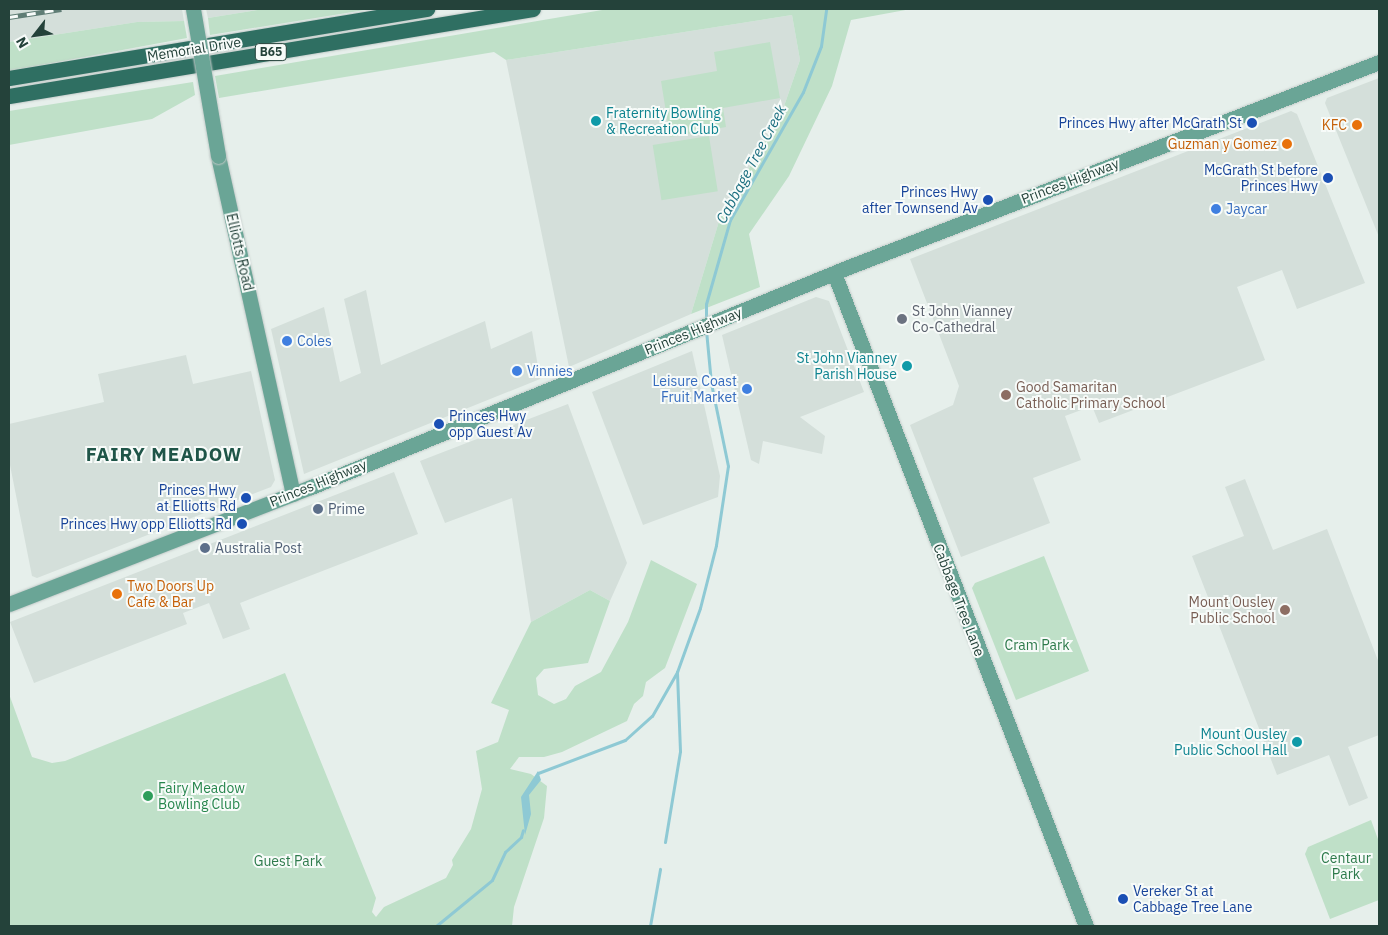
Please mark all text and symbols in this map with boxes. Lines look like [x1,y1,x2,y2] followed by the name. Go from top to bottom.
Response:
[10,10,60,60] north arrow
[146,33,242,65] street label: Memorial Drive
[12,34,32,51] text: N
[255,42,287,62] road number: B65
[712,102,790,226] water label: Cabbage Tree Creek
[606,105,721,138] place label: Fraternity Bowling & Recreation Club
[590,115,602,127] marker: Fraternity Bowling & Recreation Club
[1058,115,1242,131] place label: Princes Hwy after McGrath St
[1246,117,1258,129] marker: Princes Hwy after McGrath St
[1322,117,1347,133] place label: KFC
[1351,119,1363,131] marker: KFC
[1168,136,1277,152] place label: Guzman y Gomez
[1281,138,1293,150] marker: Guzman y Gomez
[1019,155,1121,207] street label: Princes Highway
[1204,162,1318,194] place label: McGrath St before Princes Hwy
[1322,172,1334,184] marker: McGrath St before Princes Hwy
[862,184,978,216] place label: Princes Hwy after Townsend Av
[982,194,994,206] marker: Princes Hwy after Townsend Av
[1226,201,1267,217] place label: Jaycar
[1210,203,1222,215] marker: Jaycar
[223,212,257,292] street label: Elliotts Road
[912,303,1013,336] place label: St John Vianney Co-Cathedral
[642,304,744,358] street label: Princes Highway
[896,313,908,325] marker: St John Vianney Co-Cathedral
[297,333,332,349] place label: Coles
[281,335,293,347] marker: Coles
[796,350,897,382] place label: St John Vianney Parish House
[901,360,913,372] marker: St John Vianney Parish House
[527,363,573,379] place label: Vinnies
[511,365,523,377] marker: Vinnies
[652,373,737,406] place label: Leisure Coast Fruit Market
[1016,379,1165,412] place label: Good Samaritan Catholic Primary School
[741,383,753,395] marker: Leisure Coast Fruit Market
[1000,389,1012,401] marker: Good Samaritan Catholic Primary School
[449,408,532,441] place label: Princes Hwy opp Guest Av
[433,418,445,430] marker: Princes Hwy opp Guest Av
[84,444,244,466] district label: FAIRY MEADOW
[267,456,369,510] street label: Princes Highway
[157,482,236,514] place label: Princes Hwy at Elliotts Rd
[240,492,252,504] marker: Princes Hwy at Elliotts Rd
[328,501,365,517] place label: Prime
[312,503,324,515] marker: Prime
[60,516,232,532] place label: Princes Hwy opp Elliotts Rd
[236,518,248,530] marker: Princes Hwy opp Elliotts Rd
[215,540,302,556] place label: Australia Post
[930,541,988,659] street label: Cabbage Tree Lane
[199,542,211,554] marker: Australia Post
[127,578,214,610] place label: Two Doors Up Cafe & Bar
[111,588,123,600] marker: Two Doors Up Cafe & Bar
[1189,594,1275,626] place label: Mount Ousley Public School
[1279,604,1291,616] marker: Mount Ousley Public School
[1004,637,1070,653] park label: Cram Park
[1174,726,1287,759] place label: Mount Ousley Public School Hall
[1291,736,1303,748] marker: Mount Ousley Public School Hall
[158,780,245,812] place label: Fairy Meadow Bowling Club
[142,790,154,802] marker: Fairy Meadow Bowling Club
[1321,850,1371,882] park label: Centaur Park
[254,853,322,869] park label: Guest Park
[1133,883,1252,916] place label: Vereker St at Cabbage Tree Lane
[1117,893,1129,905] marker: Vereker St at Cabbage Tree Lane

